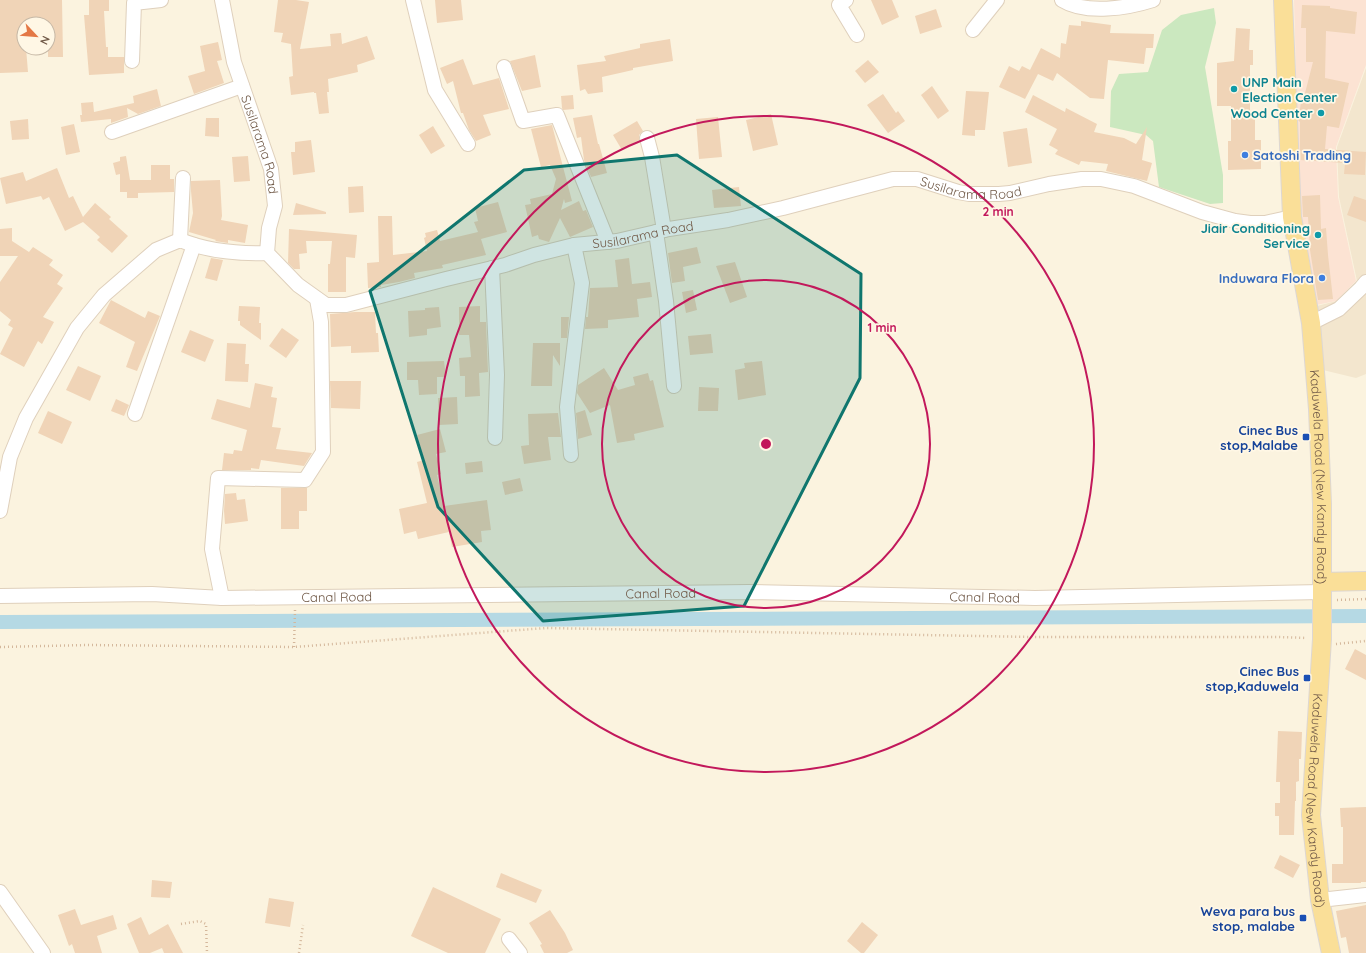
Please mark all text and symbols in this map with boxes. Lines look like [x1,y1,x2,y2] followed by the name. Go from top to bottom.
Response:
[16,16,56,56] north arrow
[37,34,53,47] text: N
[1242,74,1338,105] place label: UNP Main Election Center
[1229,84,1239,94] marker: UNP Main Election Center
[238,93,282,195] street label: Susilarama Road
[1231,105,1313,121] place label: Wood Center
[1316,108,1326,118] marker: Wood Center
[1253,147,1351,163] place label: Satoshi Trading
[1240,150,1250,160] marker: Satoshi Trading
[918,173,1023,202] street label: Susilarama Road
[982,204,1014,219] text: 2 min
[591,217,695,251] street label: Susilarama Road
[1201,220,1310,251] place label: Jiair Conditioning Service
[1313,230,1323,240] marker: Jiair Conditioning Service
[1219,270,1314,286] place label: Induwara Flora
[1317,273,1327,283] marker: Induwara Flora
[867,320,897,335] text: 1 min
[1307,369,1330,584] street label: Kaduwela Road (New Kandy Road)
[1220,422,1298,453] place label: Cinec Bus stop,Malabe
[1301,432,1311,442] marker: Cinec Bus stop,Malabe
[759,437,773,451] centre of rings
[625,585,696,601] street label: Canal Road
[301,588,372,605] street label: Canal Road
[949,588,1020,606] street label: Canal Road
[1206,663,1299,694] place label: Cinec Bus stop,Kaduwela
[1302,673,1312,683] marker: Cinec Bus stop,Kaduwela
[1303,693,1329,909] street label: Kaduwela Road (New Kandy Road)
[1201,903,1295,934] place label: Weva para bus stop, malabe
[1298,913,1308,923] marker: Weva para bus stop, malabe

